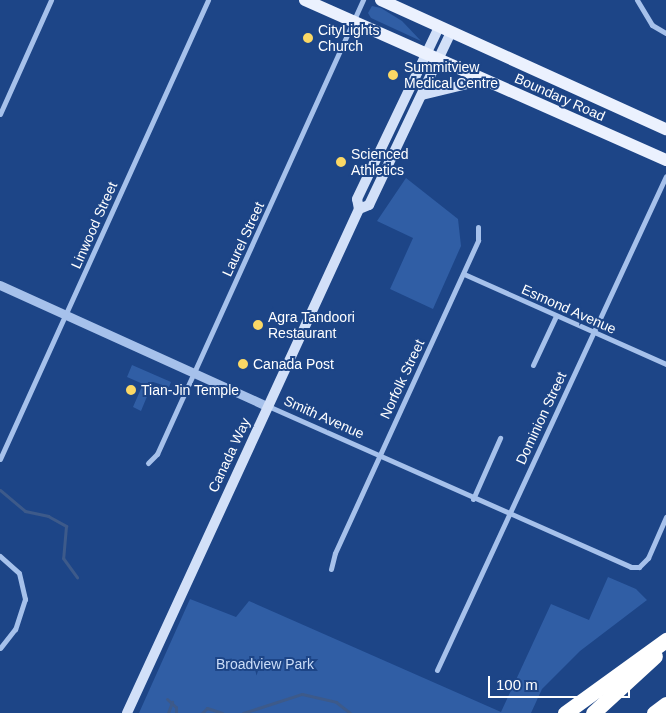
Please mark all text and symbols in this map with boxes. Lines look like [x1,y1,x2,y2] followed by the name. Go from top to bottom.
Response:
[318,22,379,54] place label: CityLights Church
[302,32,314,44] marker: CityLights Church
[404,59,498,92] place label: Summitview Medical Centre
[386,68,400,82] marker: Summitview Medical Centre
[512,70,608,124] street label: Boundary Road
[351,146,409,178] place label: Scienced Athletics
[335,156,347,168] marker: Scienced Athletics
[67,179,121,271] street label: Linwood Street
[218,199,268,279] street label: Laurel Street
[519,280,619,338] street label: Esmond Avenue
[268,309,355,342] place label: Agra Tandoori Restaurant
[252,319,264,331] marker: Agra Tandoori Restaurant
[376,337,428,421] street label: Norfolk Street
[253,356,334,372] place label: Canada Post
[237,358,249,370] marker: Canada Post
[512,369,570,467] street label: Dominion Street
[141,382,239,398] place label: Tian-Jin Temple
[125,384,137,396] marker: Tian-Jin Temple
[281,392,367,442] street label: Smith Avenue
[204,415,254,495] street label: Canada Way
[216,656,314,672] park label: Broadview Park
[491,666,634,698] scale bar
[496,676,538,693] text: 100 m

